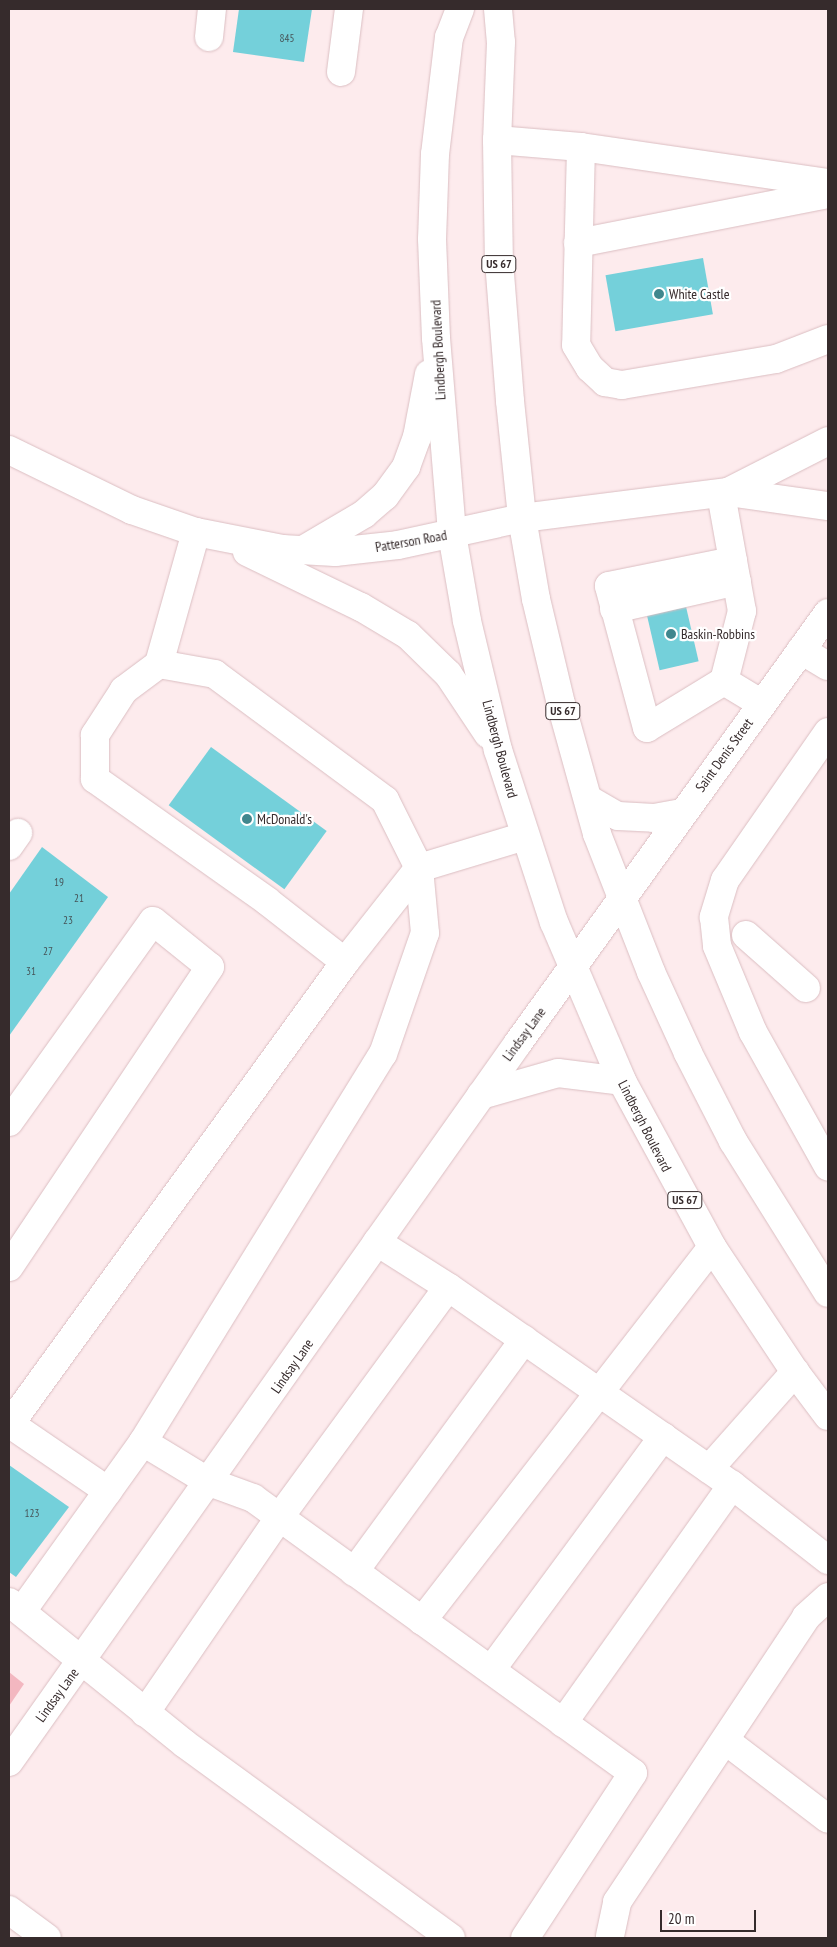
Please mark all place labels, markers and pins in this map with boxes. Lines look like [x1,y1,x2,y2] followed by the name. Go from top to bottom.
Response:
[669,286,730,302] place label: White Castle
[653,288,665,300] marker: White Castle
[681,626,755,642] place label: Baskin-Robbins
[665,628,677,640] marker: Baskin-Robbins
[257,811,312,827] place label: McDonald's
[241,813,253,825] marker: McDonald's

